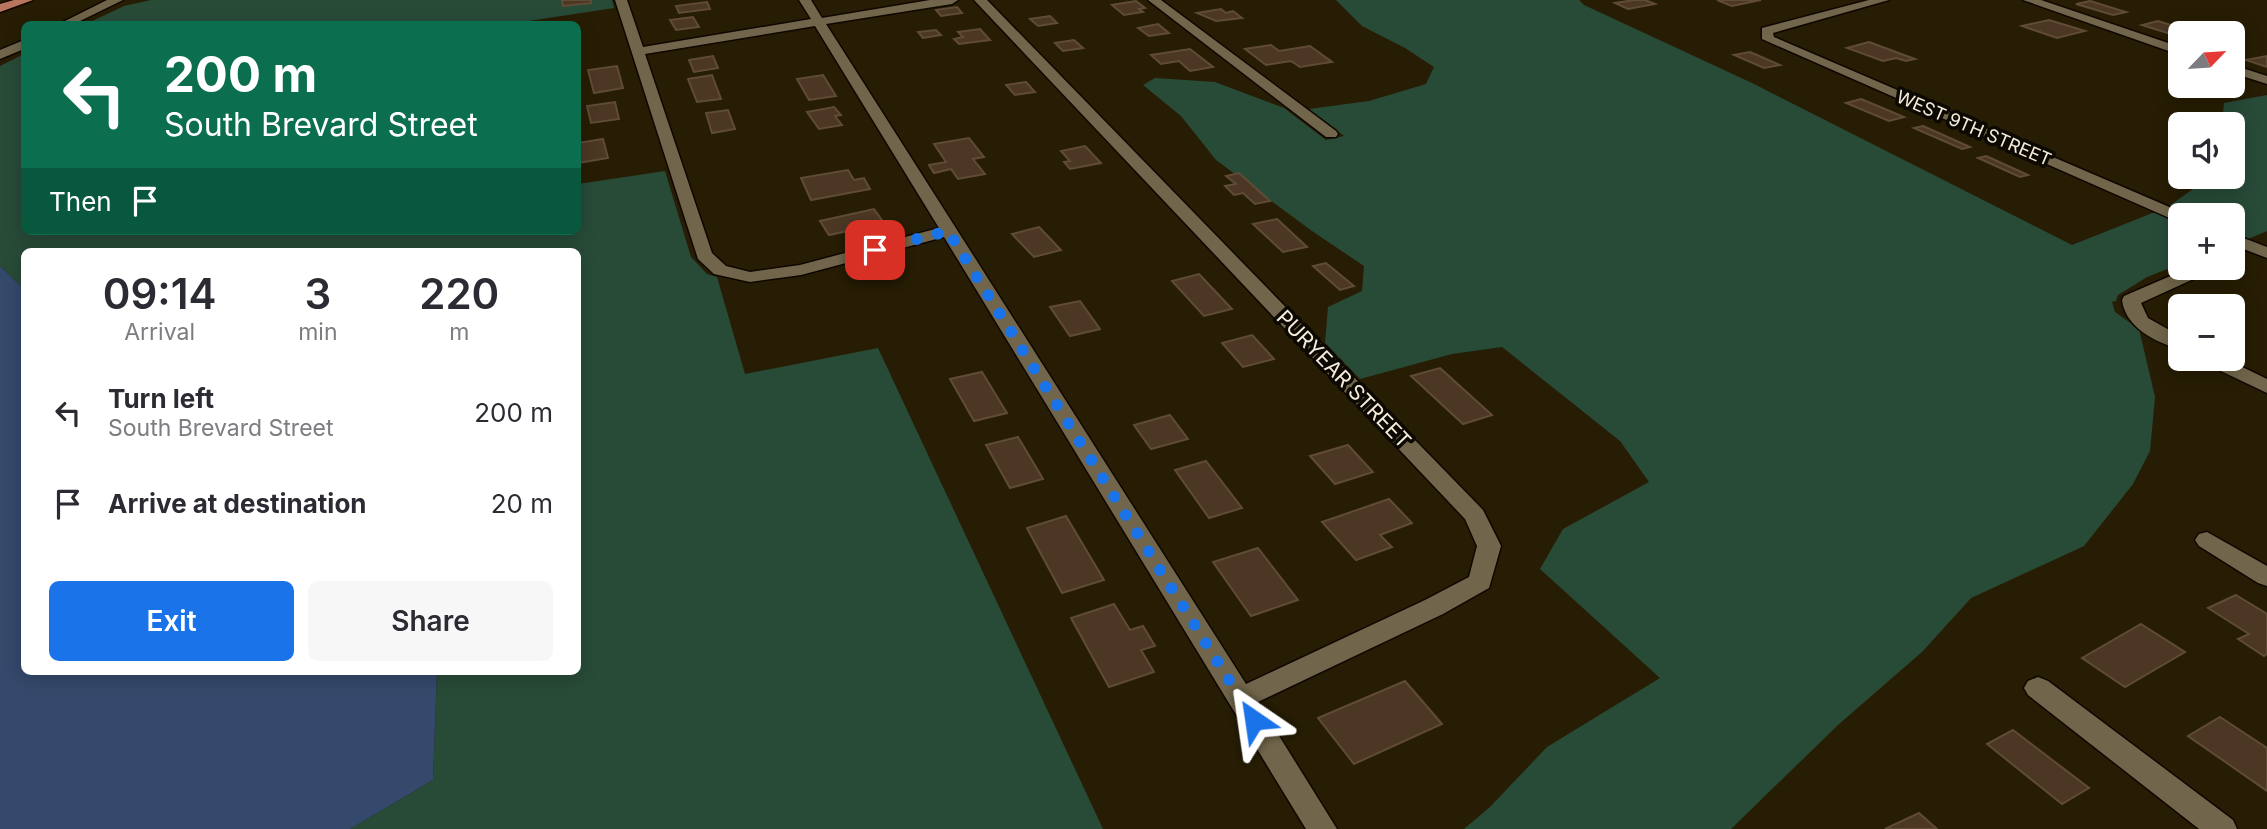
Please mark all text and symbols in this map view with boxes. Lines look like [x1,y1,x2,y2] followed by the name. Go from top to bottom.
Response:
[2168,21,2245,98] north arrow
[2168,21,2245,371] map controls
[164,45,317,104] text: 200 m
[49,49,140,140] icon: left
[1893,86,2055,170] street label: WEST 9TH STREET
[164,105,478,144] text: South Brevard Street
[2168,112,2245,189] button: sound
[126,182,164,220] icon: arrive
[49,186,112,217] text: Then
[2168,203,2245,280] button: +
[845,220,905,280] pin
[856,231,894,269] icon: arrive
[103,268,216,319] text: 09:14
[304,268,331,319] text: 3
[419,268,499,319] text: 220
[2168,294,2245,371] button: −
[1272,305,1416,453] street label: PURYEAR STREET
[124,318,195,346] text: Arrival
[298,318,337,346] text: min
[449,318,469,346] text: m
[108,383,214,414] text: Turn left
[49,394,87,432] icon: left
[474,397,553,428] text: 200 m
[108,414,334,442] text: South Brevard Street
[49,485,87,523] icon: arrive
[108,488,367,519] text: Arrive at destination
[491,488,553,519] text: 20 m
[49,581,294,661] button: Exit
[308,581,553,661] button: Share
[1217,683,1291,757] position arrow

